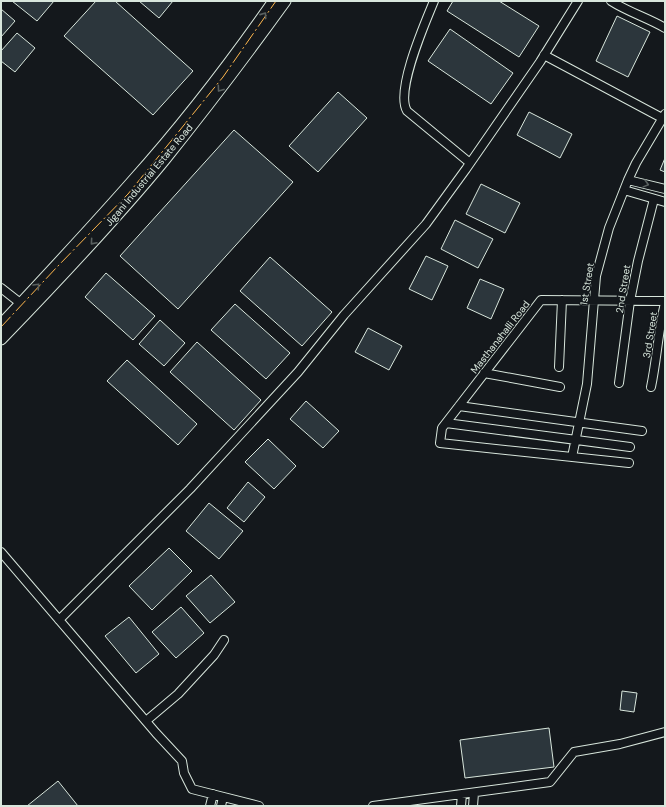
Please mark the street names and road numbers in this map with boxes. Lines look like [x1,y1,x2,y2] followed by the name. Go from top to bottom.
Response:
[102,121,196,229] street label: Jigani Industrial Estate Road
[577,262,597,306] street label: 1st Street
[613,264,633,314] street label: 2nd Street
[468,298,532,376] street label: Masthanahalli Road
[640,311,660,359] street label: 3rd Street

